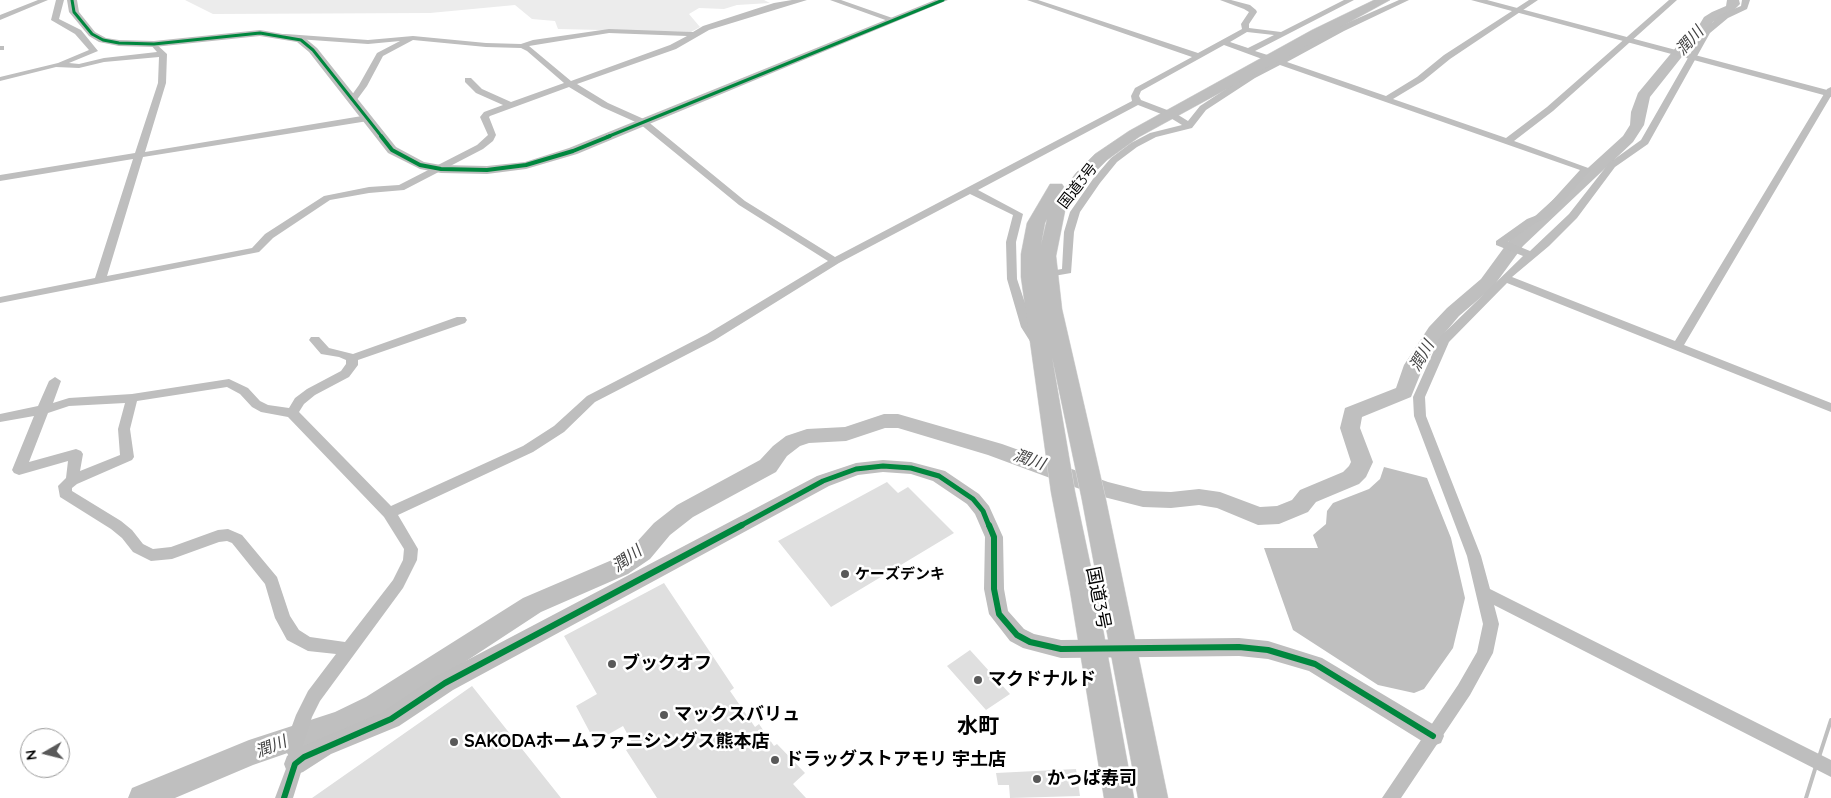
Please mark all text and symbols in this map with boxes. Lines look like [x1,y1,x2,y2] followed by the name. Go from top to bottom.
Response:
[1672,23,1708,59] water label: 潤川
[1055,160,1101,212] street label: 国道3号
[1406,337,1438,375] water label: 潤川
[1011,446,1047,474] water label: 潤川
[608,542,646,576] water label: 潤川
[855,565,945,583] place label: ケーズデンキ
[1081,565,1115,631] street label: 国道3号
[839,568,851,580] marker: ケーズデンキ
[622,653,712,675] place label: ブックオフ
[606,658,618,670] marker: ブックオフ
[988,669,1096,691] place label: マクドナルド
[972,674,984,686] marker: マクドナルド
[674,704,800,726] place label: マックスバリュ
[658,709,670,721] marker: マックスバリュ
[957,714,999,740] district label: 水町
[20,728,70,778] north arrow
[464,731,769,753] place label: SAKODAホームファニシングス熊本店
[253,732,289,762] water label: 潤川
[448,736,460,748] marker: SAKODAホームファニシングス熊本店
[22,749,41,761] text: N
[785,749,1006,771] place label: ドラッグストアモリ 宇土店
[769,754,781,766] marker: ドラッグストアモリ 宇土店
[1047,768,1137,790] place label: かっぱ寿司
[1031,773,1043,785] marker: かっぱ寿司

